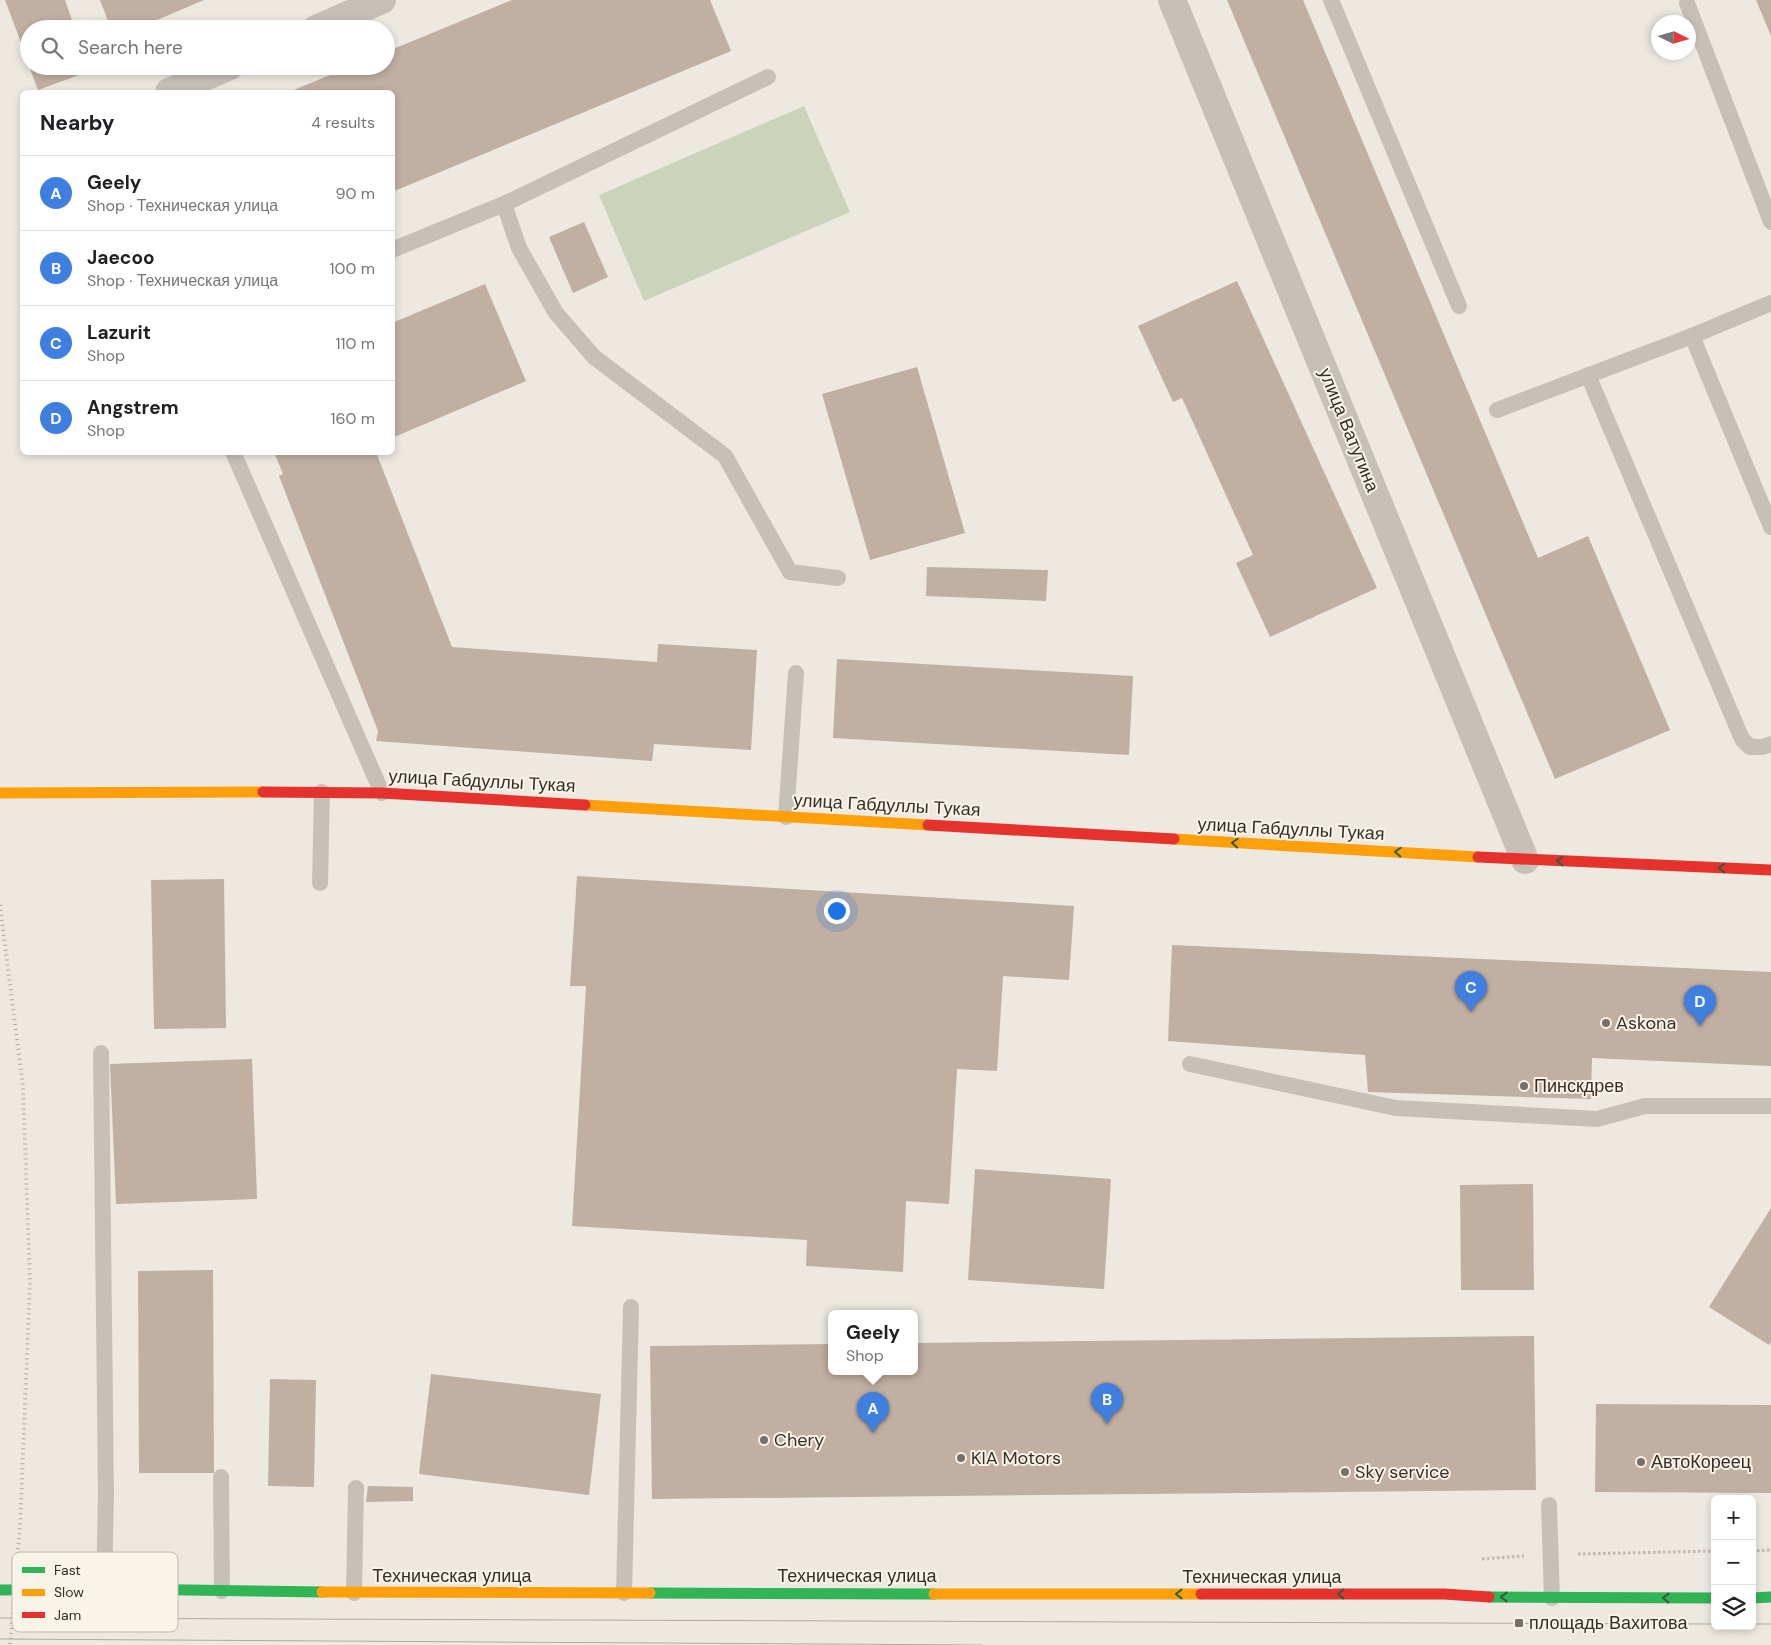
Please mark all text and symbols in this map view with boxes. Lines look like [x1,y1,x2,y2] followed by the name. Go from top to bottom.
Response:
[1651,15,1696,60] north arrow
[20,20,395,75] search box
[38,34,66,62] icon: search
[78,35,183,60] text: Search here
[40,109,114,137] text: Nearby
[311,112,375,133] text: 4 results
[87,170,141,195] text: Geely
[50,183,62,204] text: A
[335,183,375,204] text: 90 m
[87,195,278,216] text: Shop · Техническая улица
[87,245,155,270] text: Jaecoo
[51,258,61,279] text: B
[330,258,375,279] text: 100 m
[87,270,278,291] text: Shop · Техническая улица
[87,320,151,345] text: Lazurit
[50,333,62,354] text: C
[336,333,375,354] text: 110 m
[87,345,125,366] text: Shop
[1313,364,1385,496] street label: улица Ватутина
[87,395,179,420] text: Angstrem
[50,408,62,429] text: D
[331,408,375,429] text: 160 m
[87,420,125,441] text: Shop
[388,764,576,798] street label: улица Габдуллы Тукая
[793,788,981,822] street label: улица Габдуллы Тукая
[1197,812,1385,846] street label: улица Габдуллы Тукая
[1231,837,1239,848] one-way arrow
[1393,847,1401,858] one-way arrow
[1556,856,1564,867] one-way arrow
[1718,862,1726,873] one-way arrow
[824,898,850,924] your location
[1455,971,1487,1012] pin: C
[1684,985,1716,1026] pin: D
[1616,1011,1676,1035] place label: Askona
[1600,1017,1612,1029] marker: Askona
[1534,1074,1624,1098] place label: Пинскдрев
[1518,1080,1530,1092] marker: Пинскдрев
[828,1310,918,1375] popup
[846,1320,900,1345] text: Geely
[846,1345,884,1366] text: Shop
[1091,1383,1123,1424] pin: B
[857,1392,889,1433] pin: A
[774,1428,824,1452] place label: Chery
[758,1434,770,1446] marker: Chery
[971,1446,1061,1470] place label: KIA Motors
[1651,1450,1751,1474] place label: АвтоКореец
[955,1452,967,1464] marker: KIA Motors
[1635,1456,1647,1468] marker: АвтоКореец
[1355,1460,1450,1484] place label: Sky service
[1339,1466,1351,1478] marker: Sky service
[1711,1495,1756,1630] map controls
[1711,1495,1756,1540] button: +
[1711,1540,1756,1585] button: −
[12,1552,178,1632] legend
[54,1561,81,1579] text: Fast
[372,1564,533,1588] street label: Техническая улица
[777,1564,938,1588] street label: Техническая улица
[1182,1565,1343,1589] street label: Техническая улица
[54,1583,84,1601] text: Slow
[1711,1585,1756,1630] button: layers
[1174,1589,1182,1599] one-way arrow
[1337,1589,1344,1599] one-way arrow
[1499,1592,1507,1602] one-way arrow
[1662,1593,1670,1603] one-way arrow
[54,1606,81,1624] text: Jam
[1529,1611,1688,1635] place label: площадь Вахитова
[1513,1617,1525,1629] marker: площадь Вахитова

